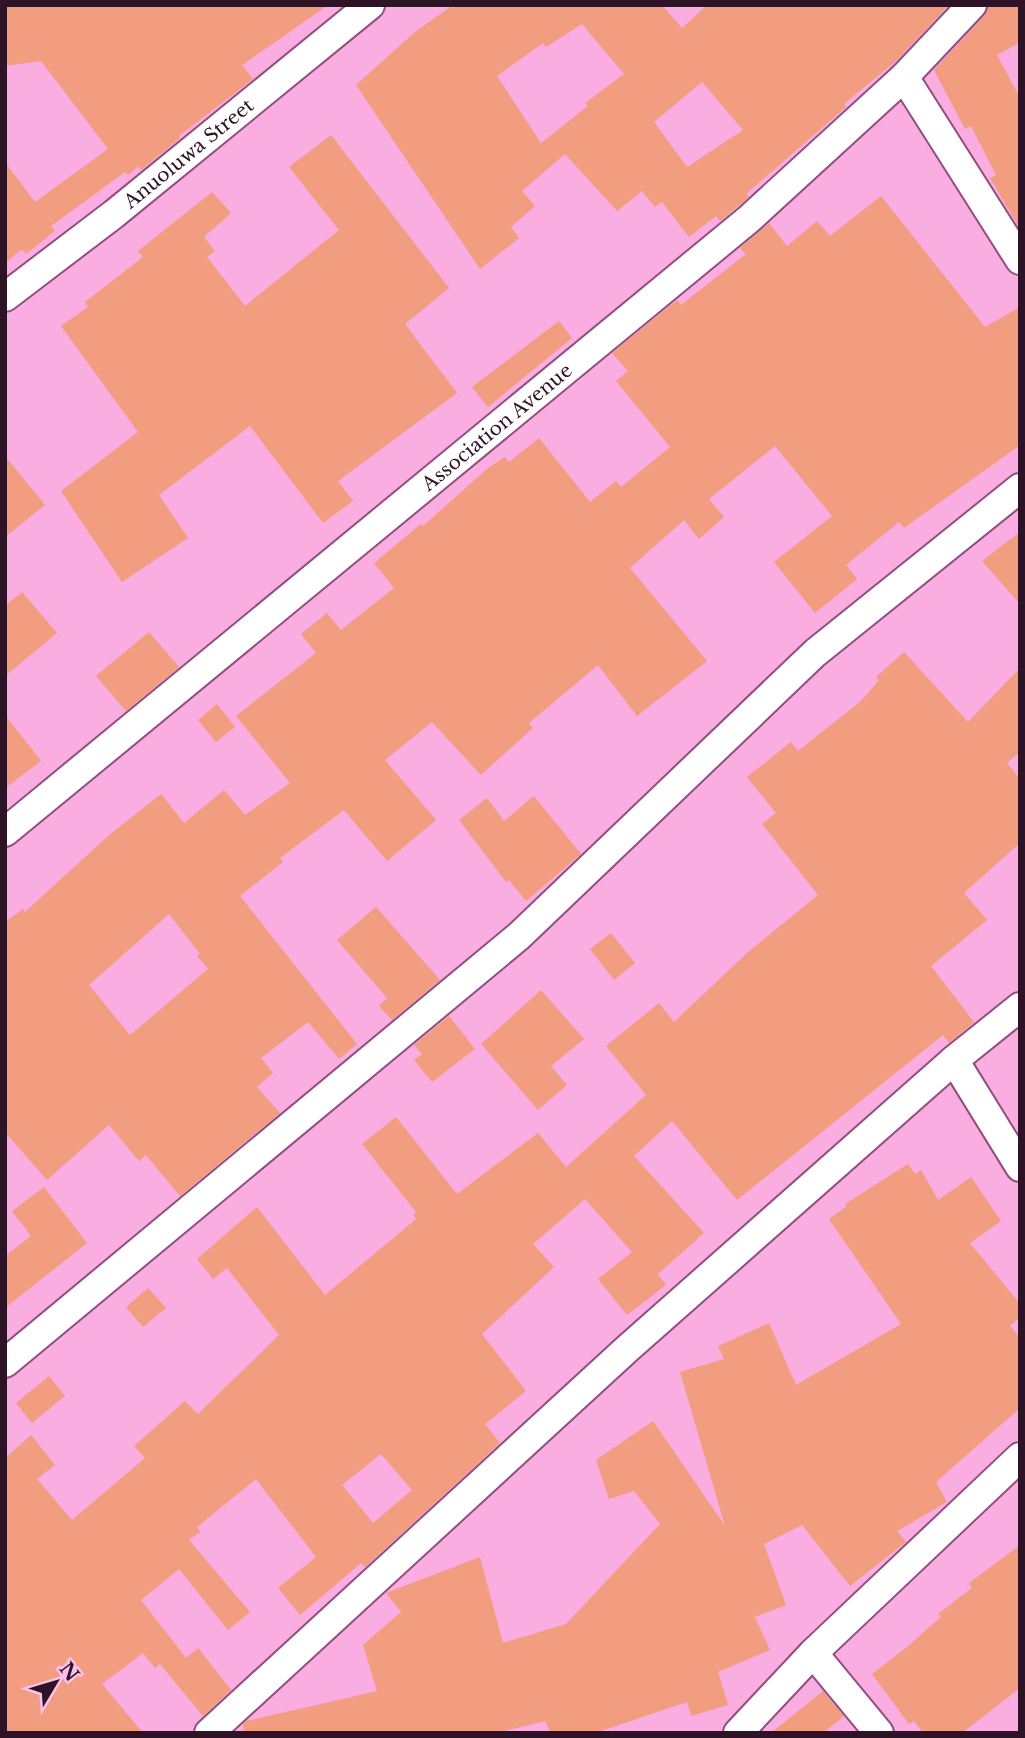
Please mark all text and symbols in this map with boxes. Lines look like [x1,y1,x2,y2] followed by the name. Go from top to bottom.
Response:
[118,93,259,214] street label: Anuoluwa Street
[416,358,576,496] street label: Association Avenue
[21,1647,91,1717] north arrow
[54,1658,84,1686] text: N

